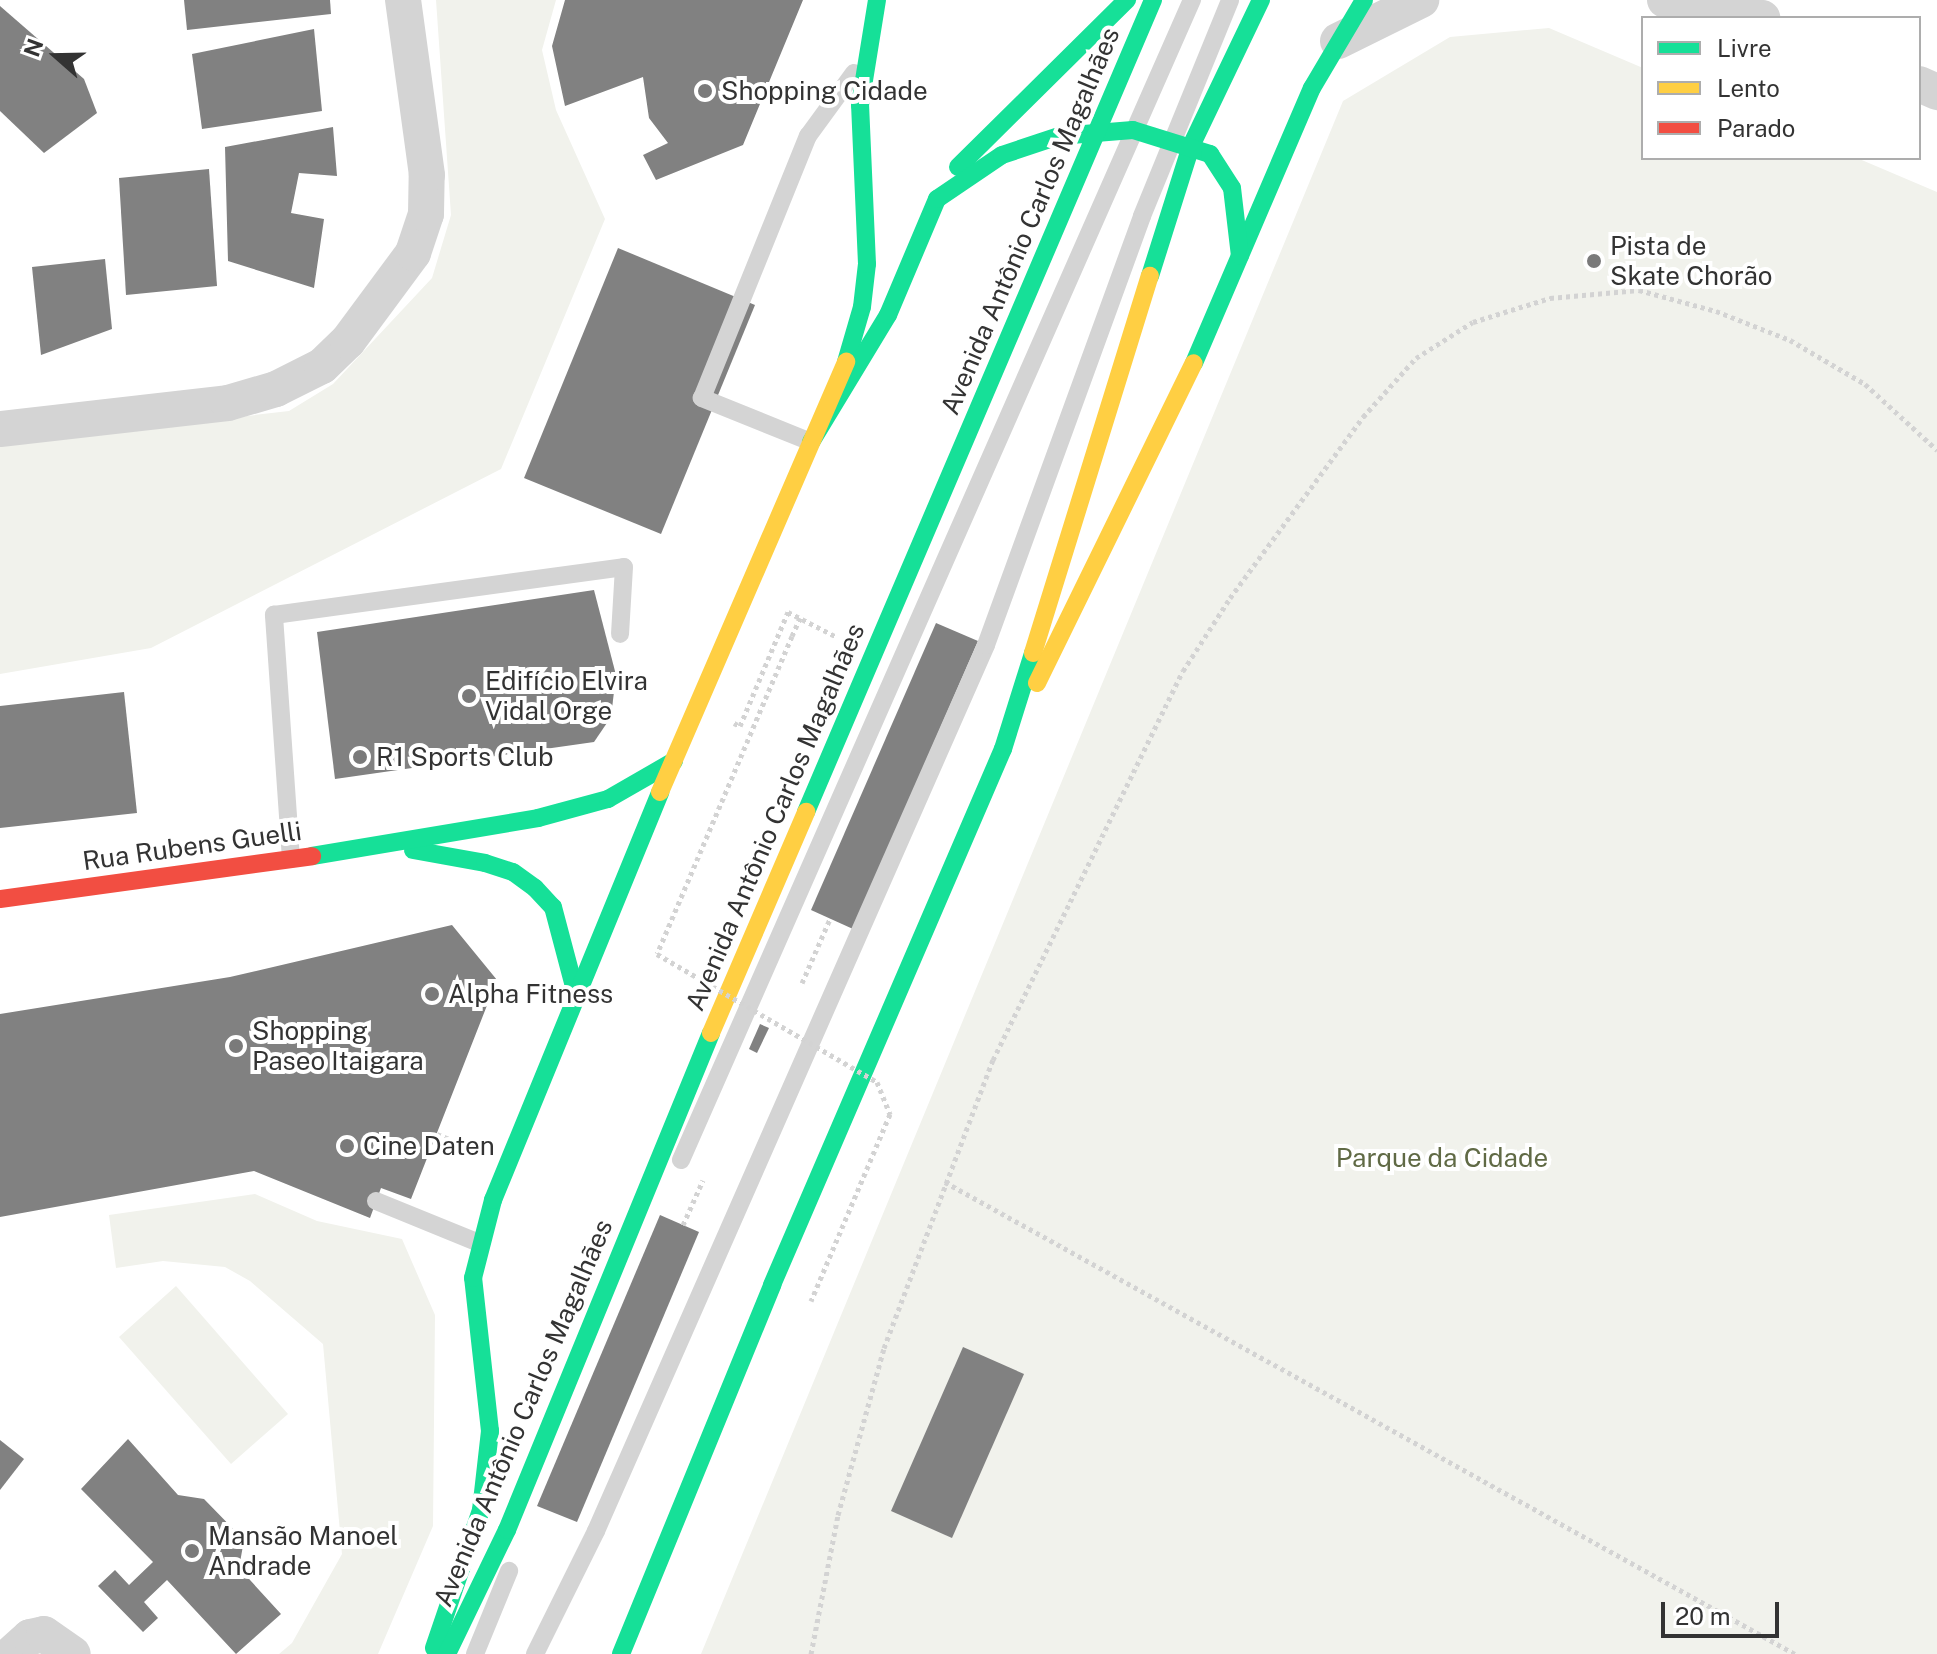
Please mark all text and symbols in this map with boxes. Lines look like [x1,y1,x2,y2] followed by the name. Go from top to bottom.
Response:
[16,16,96,96] north arrow
[1641,16,1921,160] legend
[934,23,1126,419] street label: Avenida Antônio Carlos Magalhães
[1717,34,1772,62] text: Livre
[18,35,49,60] text: N
[1717,74,1780,102] text: Lento
[721,75,928,107] place label: Shopping Cidade
[696,82,714,100] marker: Shopping Cidade
[1717,114,1795,142] text: Parado
[1610,230,1773,292] place label: Pista de Skate Chorão
[1585,252,1603,270] marker: Pista de Skate Chorão
[679,619,871,1015] street label: Avenida Antônio Carlos Magalhães
[485,665,648,726] place label: Edifício Elvira Vidal Orge
[460,687,478,705] marker: Edifício Elvira Vidal Orge
[376,741,554,773] place label: R1 Sports Club
[351,748,369,766] marker: R1 Sports Club
[80,815,304,877] street label: Rua Rubens Guelli
[448,978,613,1010] place label: Alpha Fitness
[423,985,441,1003] marker: Alpha Fitness
[252,1015,424,1076] place label: Shopping Paseo Itaigara
[227,1037,245,1055] marker: Shopping Paseo Itaigara
[363,1130,495,1162] place label: Cine Daten
[338,1137,356,1155] marker: Cine Daten
[1336,1142,1548,1174] park label: Parque da Cidade
[427,1215,619,1611] street label: Avenida Antônio Carlos Magalhães
[208,1520,398,1582] place label: Mansão Manoel Andrade
[183,1542,201,1560] marker: Mansão Manoel Andrade
[1665,1586,1783,1636] scale bar
[1675,1602,1731,1630] text: 20 m

